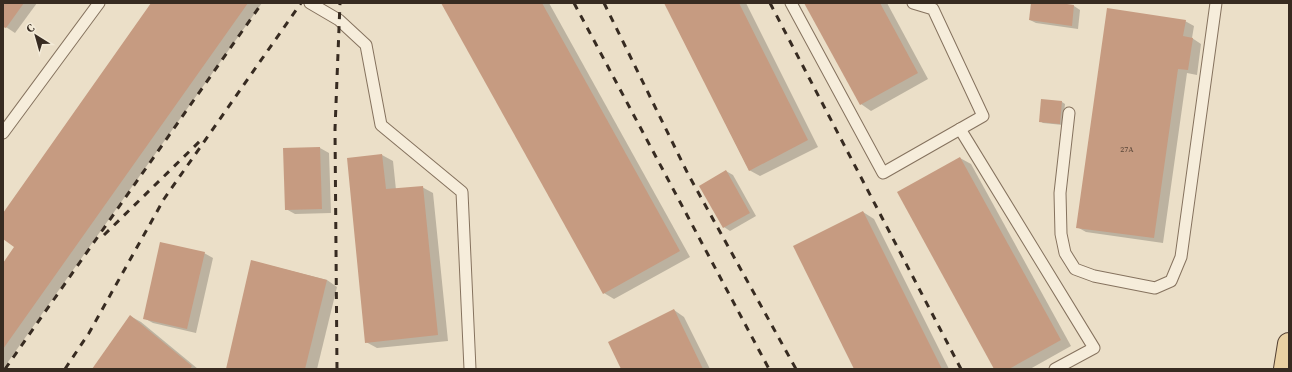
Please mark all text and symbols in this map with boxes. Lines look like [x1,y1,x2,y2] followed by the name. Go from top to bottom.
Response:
[16,16,56,56] north arrow
[23,20,38,36] text: С
[1120,144,1134,155] house number: 27А

